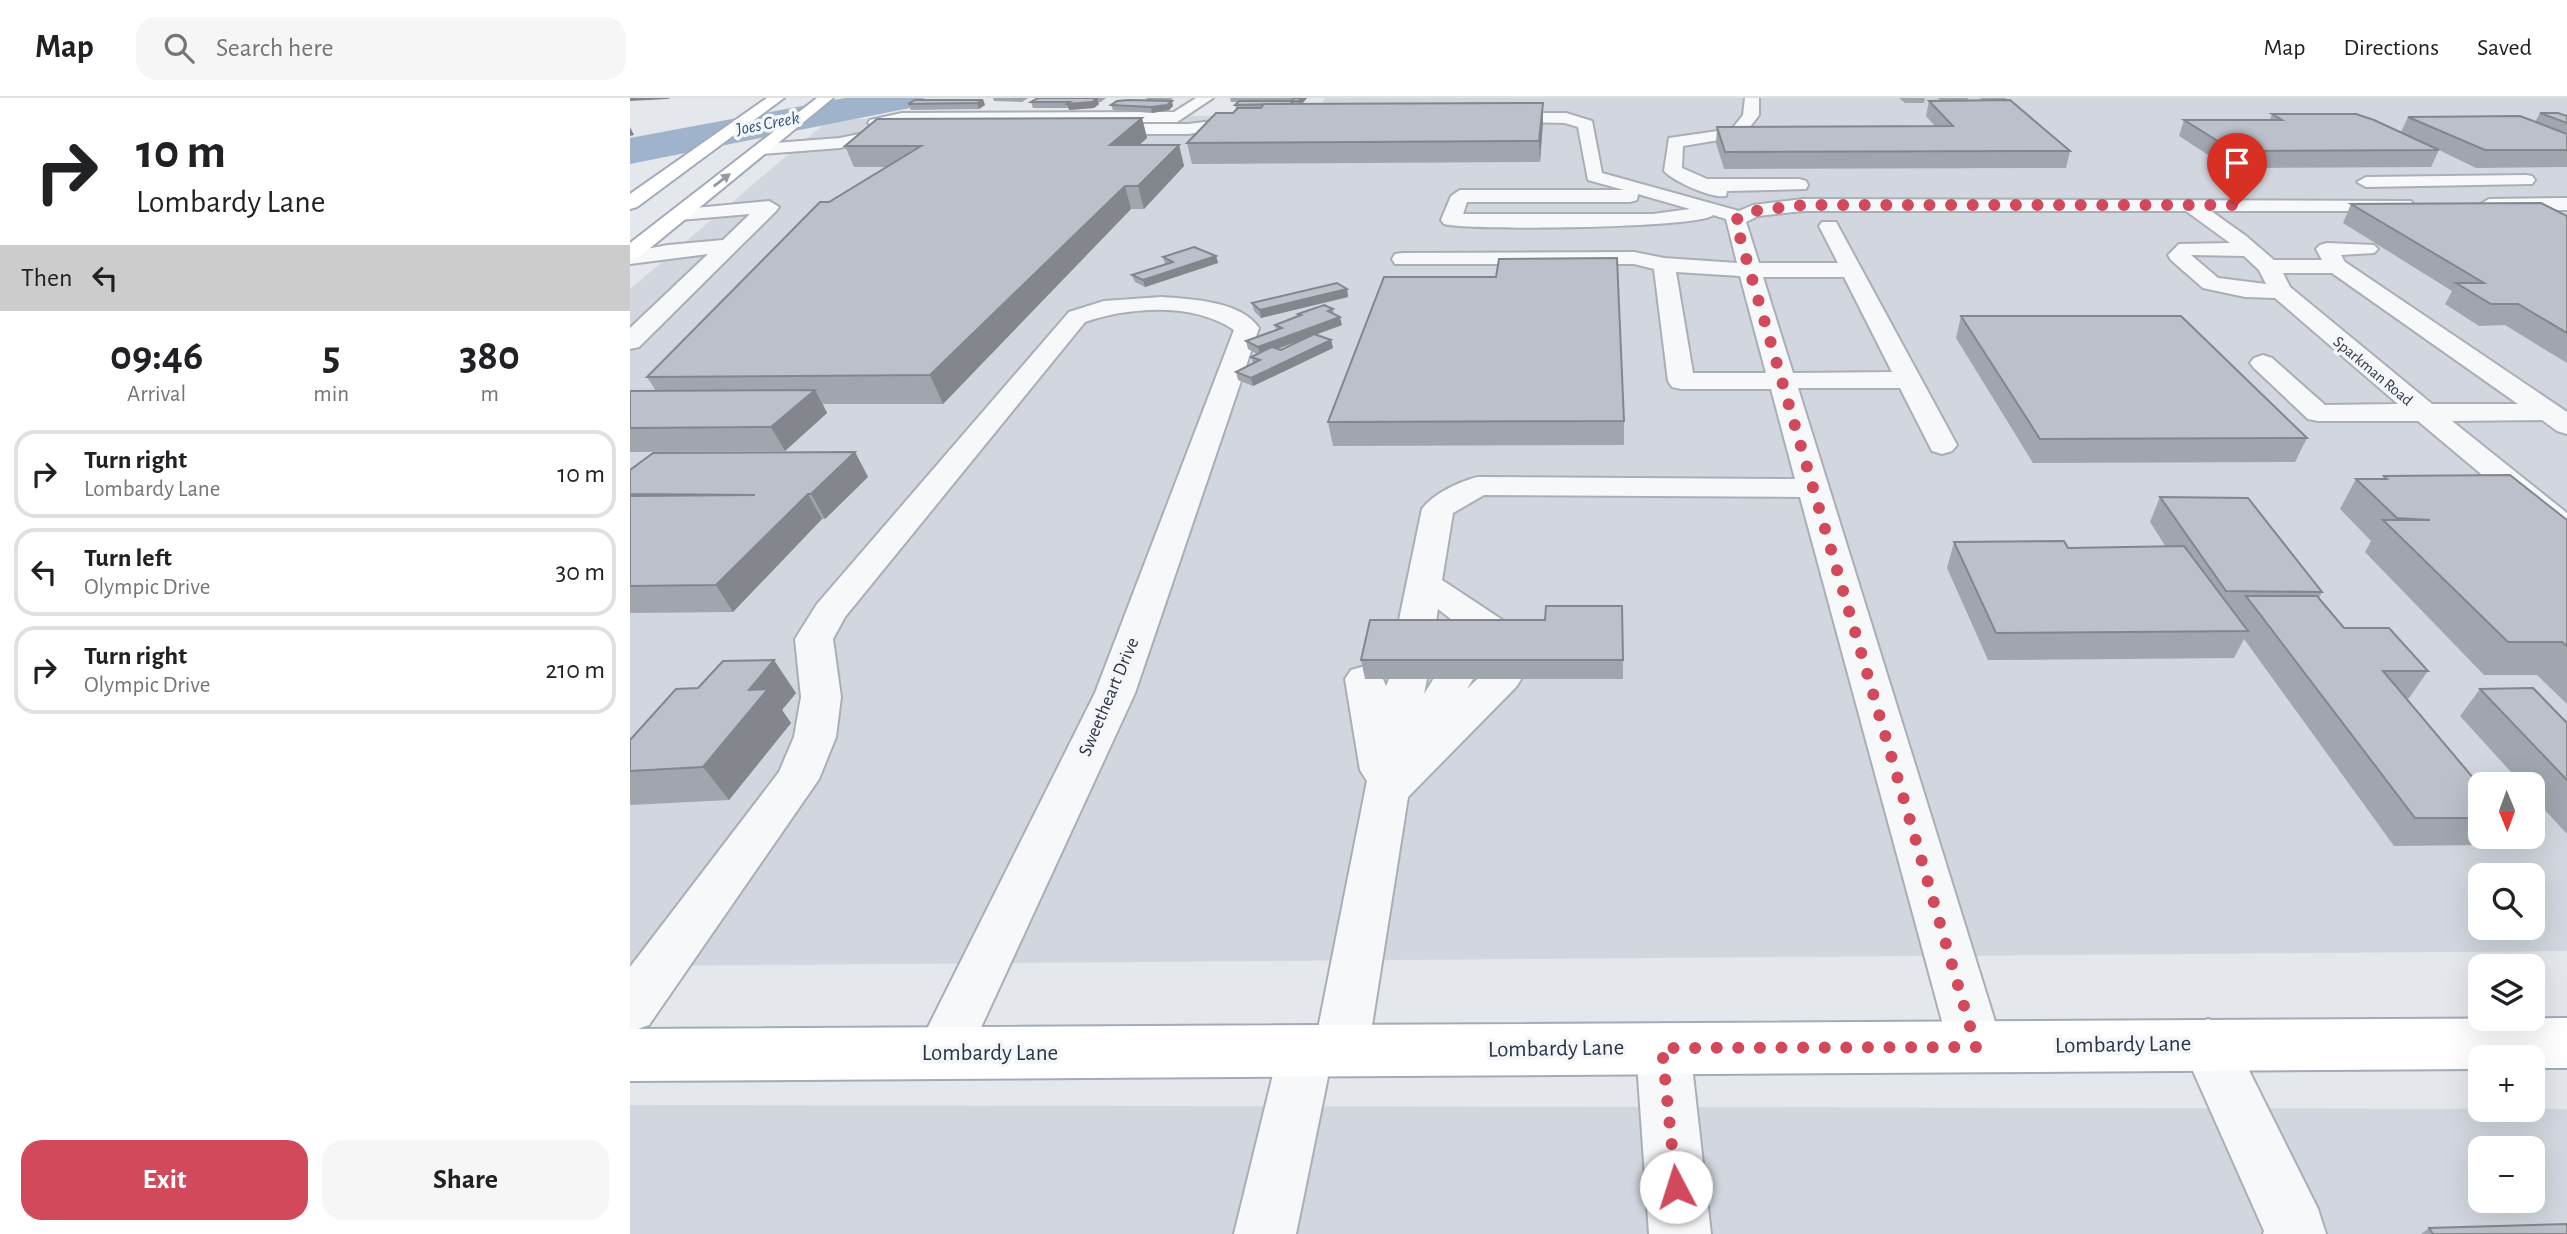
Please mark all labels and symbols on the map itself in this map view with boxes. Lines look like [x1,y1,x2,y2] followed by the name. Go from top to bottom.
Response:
[734,109,801,139] water label: Joes Creek
[2207,133,2267,205] pin
[713,173,731,188] one-way arrow
[2330,333,2416,409] street label: Sparkman Road
[1075,635,1143,759] street label: Sweetheart Drive
[2468,772,2544,849] north arrow
[2055,1032,2191,1058] street label: Lombardy Lane
[1488,1036,1624,1062] street label: Lombardy Lane
[922,1042,1058,1065] street label: Lombardy Lane
[1639,1150,1713,1224] position arrow

